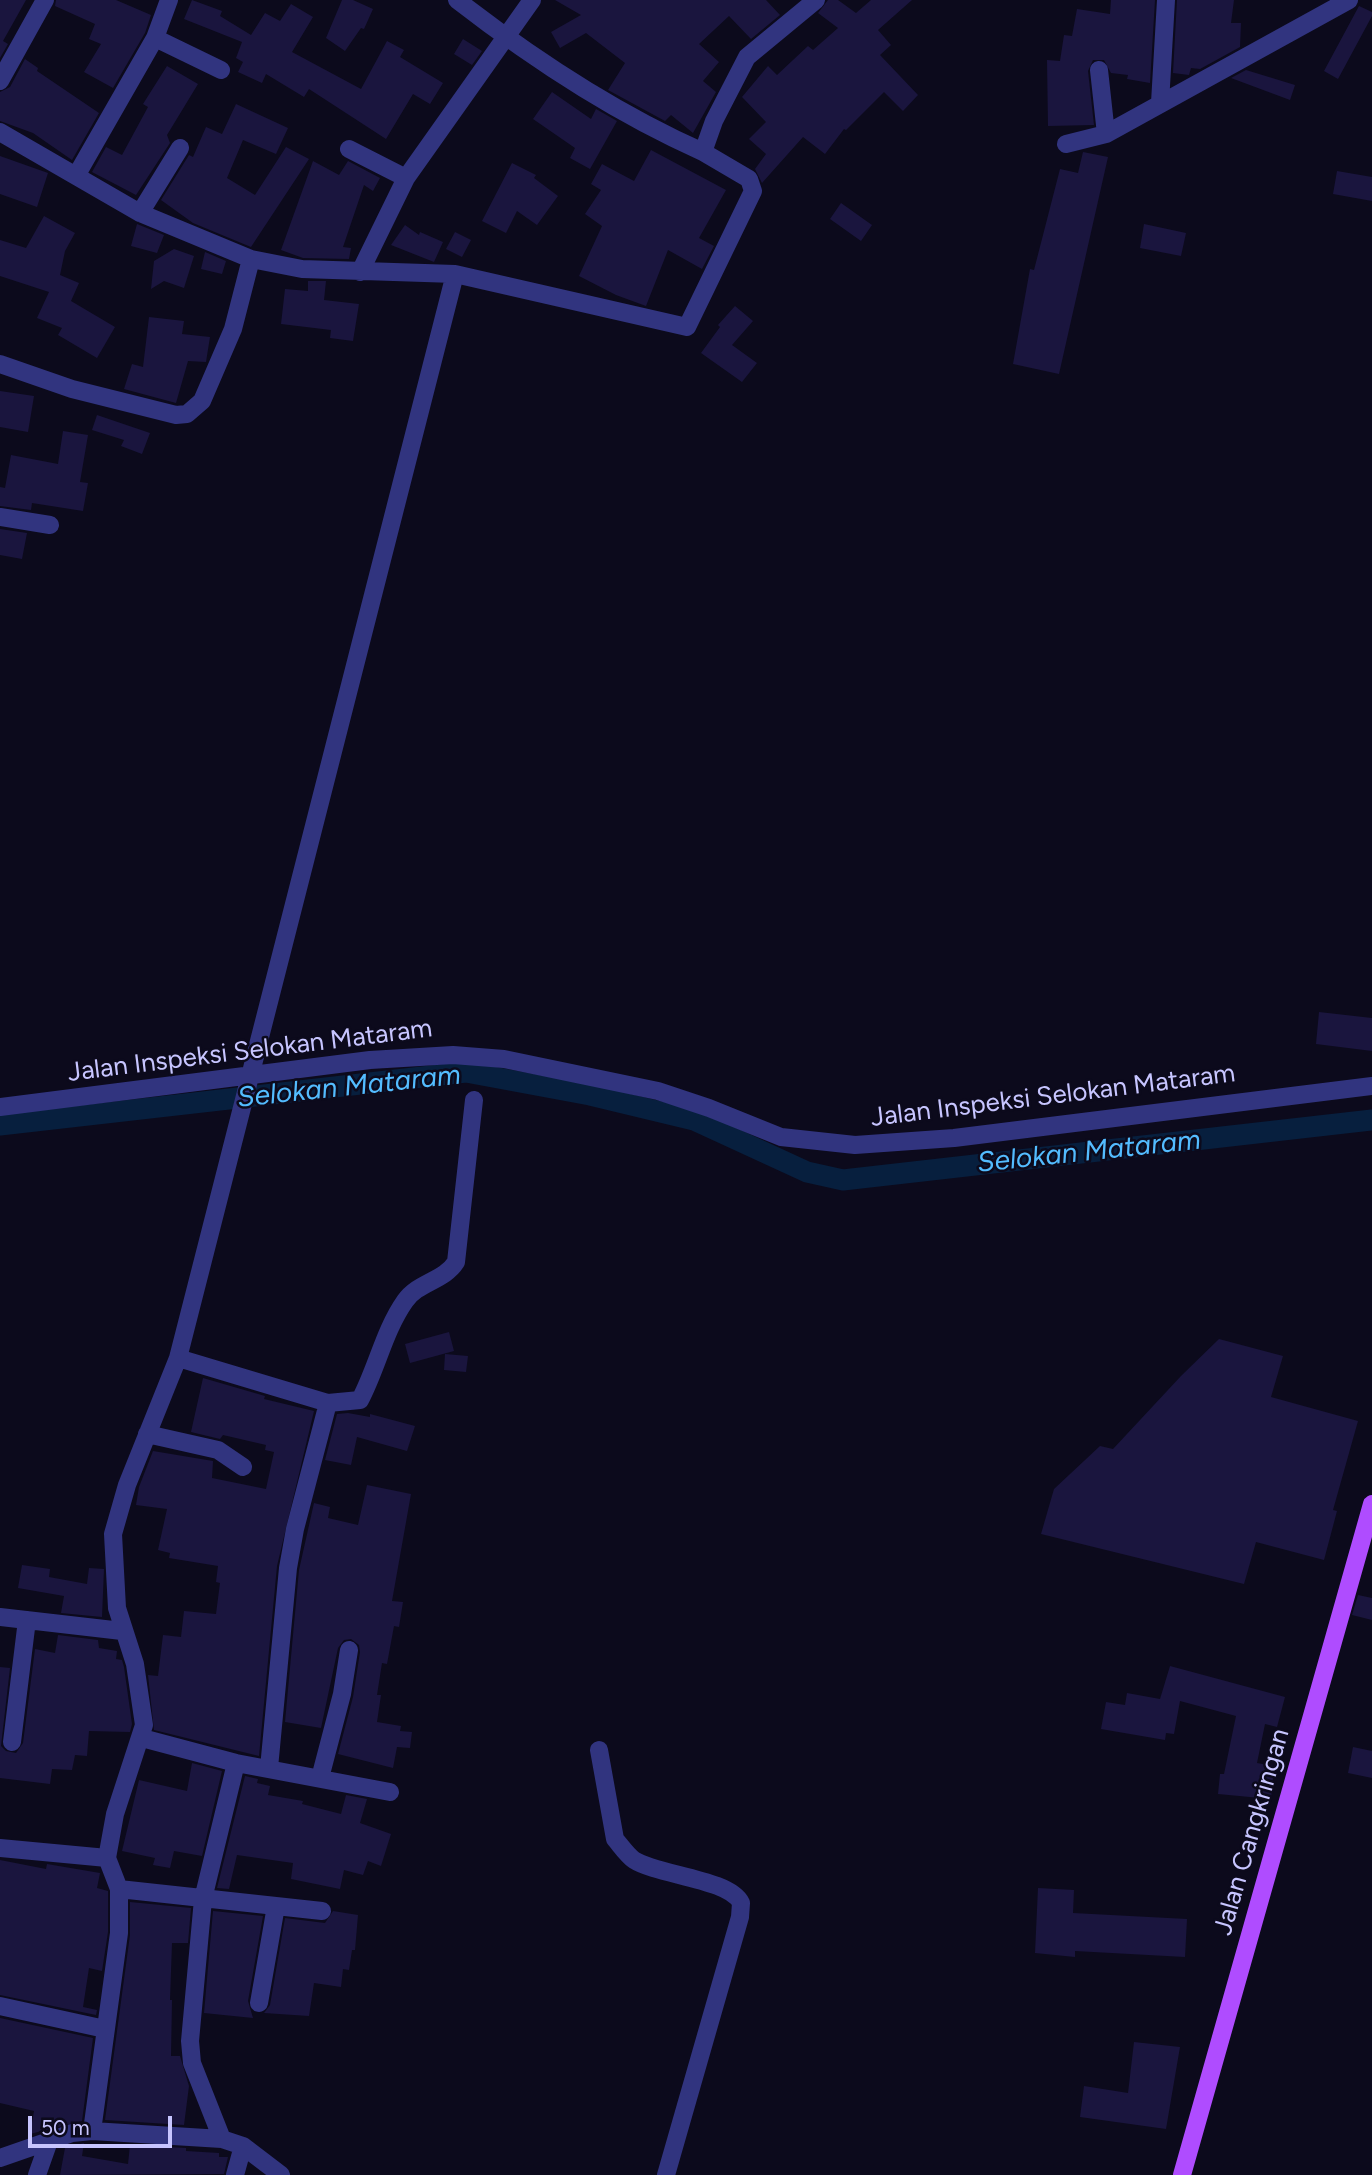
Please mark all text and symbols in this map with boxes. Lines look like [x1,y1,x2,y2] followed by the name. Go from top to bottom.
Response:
[66,1013,434,1089] street label: Jalan Inspeksi Selokan Mataram
[869,1058,1237,1134] street label: Jalan Inspeksi Selokan Mataram
[236,1059,462,1115] water label: Selokan Mataram
[976,1124,1202,1180] water label: Selokan Mataram
[1208,1725,1296,1939] street label: Jalan Cangkringan
[32,2102,175,2146] scale bar
[41,2115,90,2140] text: 50 m

